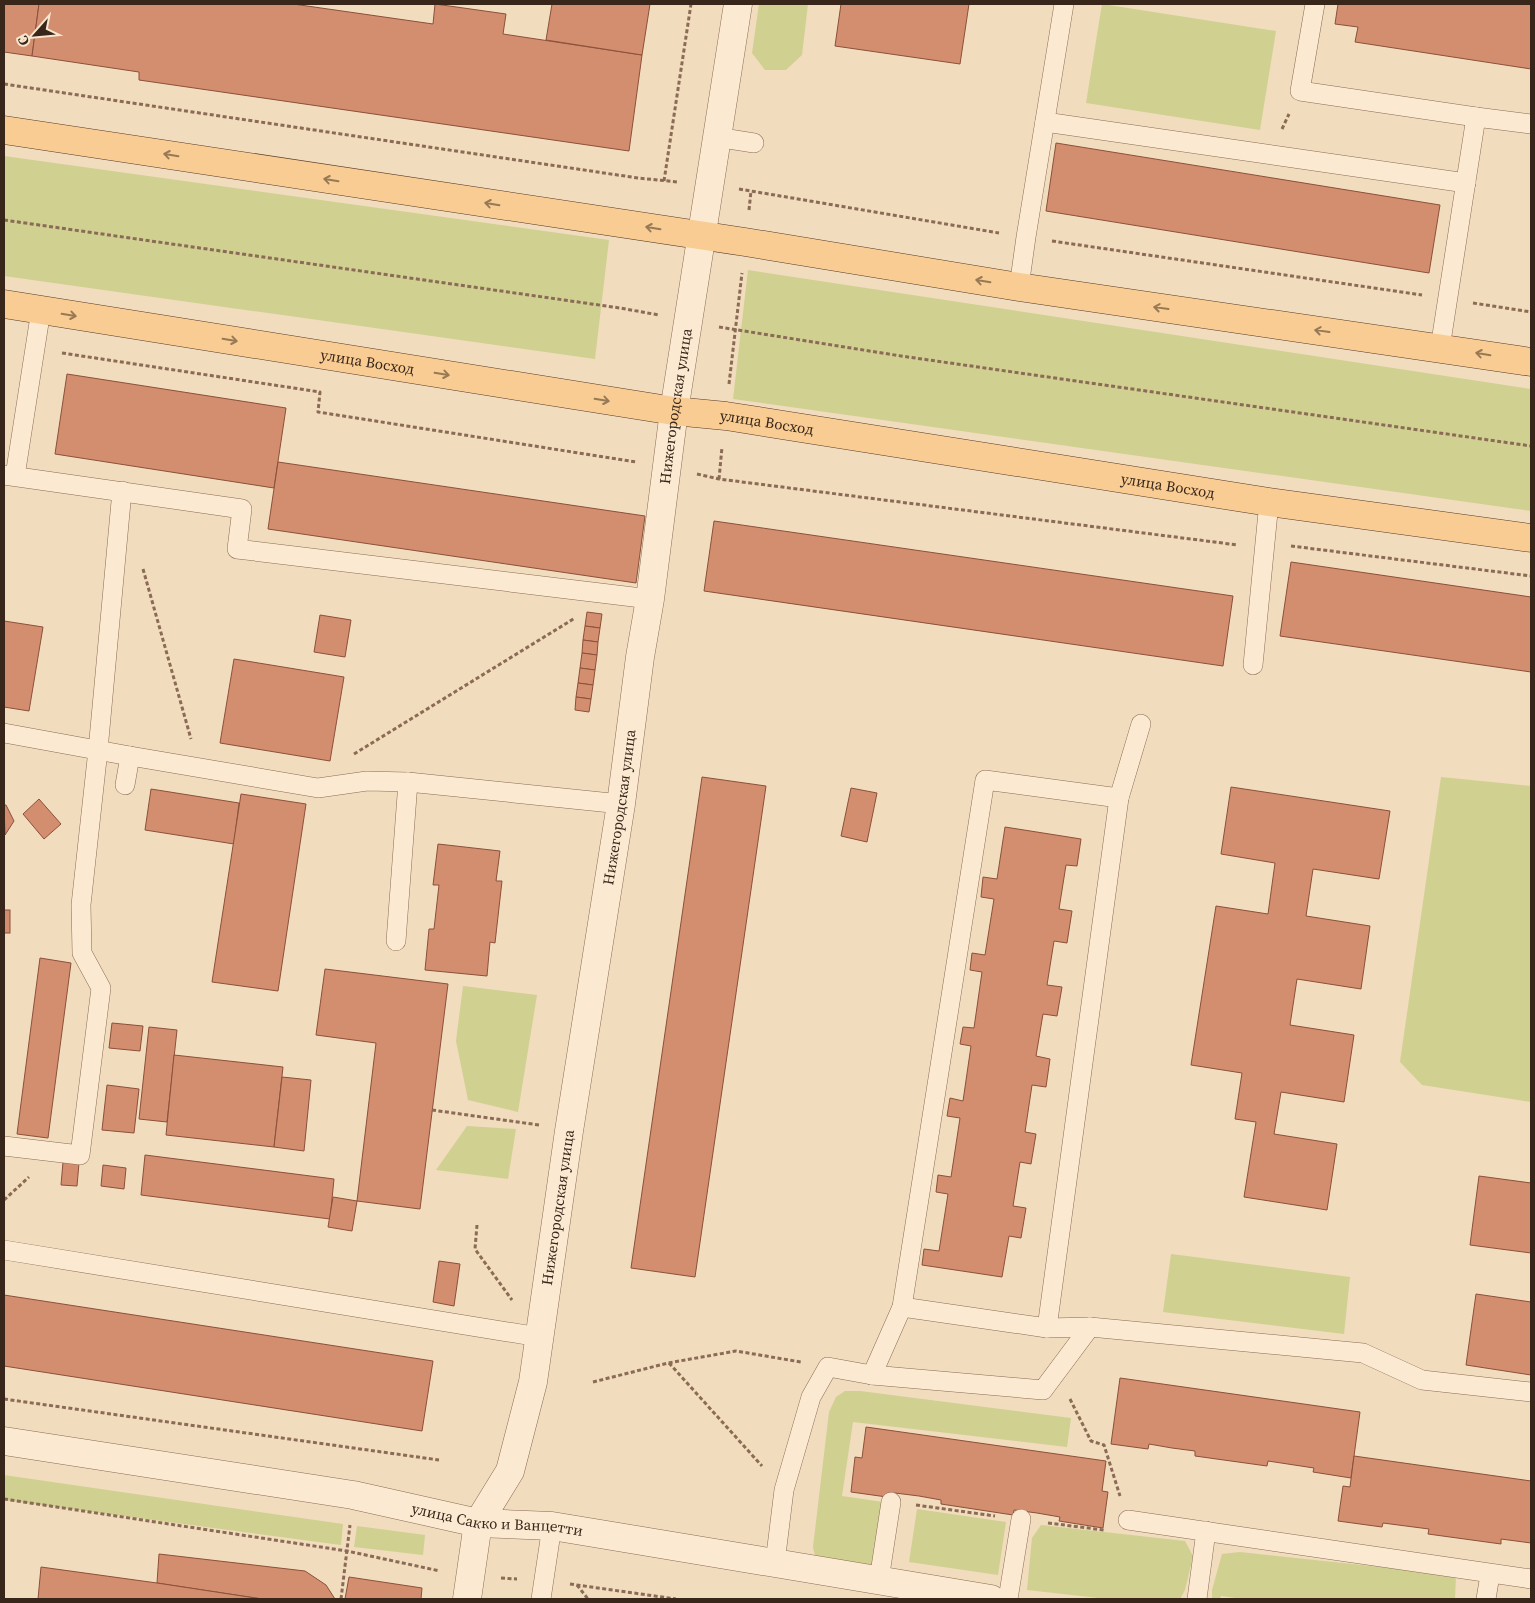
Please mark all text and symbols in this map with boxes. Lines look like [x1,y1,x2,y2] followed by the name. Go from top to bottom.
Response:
[10,10,60,60] north arrow
[12,32,34,49] text: С
[163,150,179,160] one-way arrow
[324,174,340,184] one-way arrow
[484,199,500,209] one-way arrow
[645,223,661,233] one-way arrow
[976,276,992,286] one-way arrow
[1154,302,1170,312] one-way arrow
[61,310,77,320] one-way arrow
[654,326,697,485] street label: Нижегородская улица
[1315,326,1331,336] one-way arrow
[221,336,237,346] one-way arrow
[319,344,416,379] street label: улица Восход
[1475,349,1491,359] one-way arrow
[433,369,449,379] one-way arrow
[594,395,610,405] one-way arrow
[719,404,816,440] street label: улица Восход
[1119,468,1217,503] street label: улица Восход
[597,728,641,887] street label: Нижегородская улица
[536,1128,579,1287] street label: Нижегородская улица
[410,1497,585,1541] street label: улица Сакко и Ванцетти

